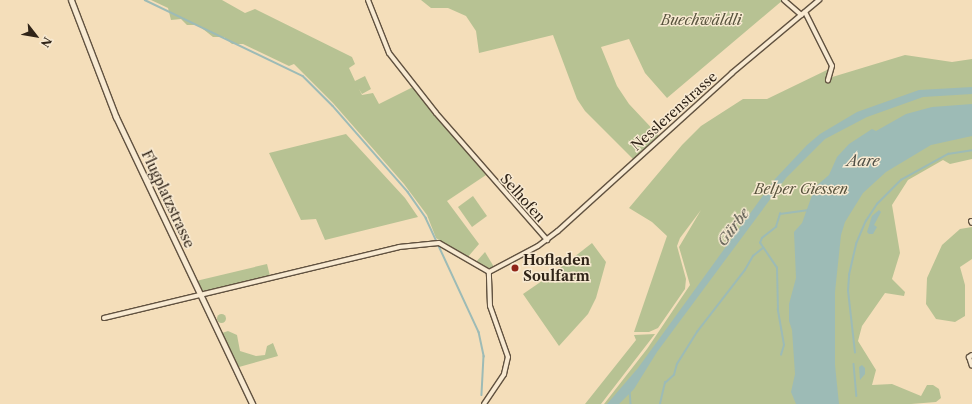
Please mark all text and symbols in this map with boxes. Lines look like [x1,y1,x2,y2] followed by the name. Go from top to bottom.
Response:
[661,12,741,28] park label: Buechwäldli
[16,16,56,56] north arrow
[38,34,55,50] text: N
[628,68,720,154] street label: Nesslerenstrasse
[138,148,198,250] street label: Flugplatzstrasse
[847,152,879,170] water label: Aare
[497,170,549,226] street label: Selhofen
[754,181,848,197] park label: Belper Giessen
[713,204,753,250] water label: Gürbe
[523,252,590,284] place label: Hofladen Soulfarm
[510,263,520,273] marker: Hofladen Soulfarm

